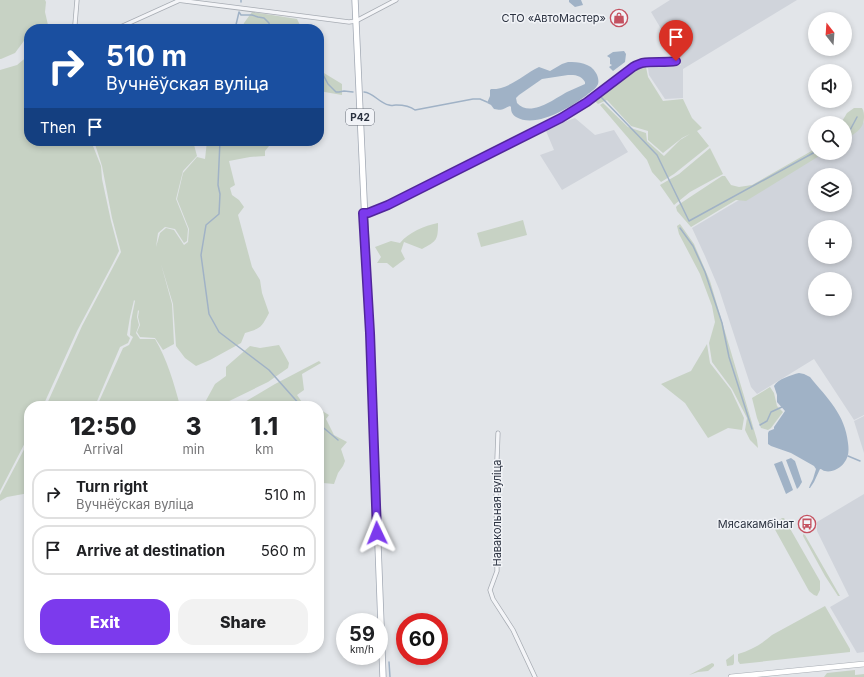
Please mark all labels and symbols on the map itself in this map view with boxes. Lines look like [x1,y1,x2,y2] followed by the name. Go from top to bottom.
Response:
[609,8,629,28] shop icon: СТО «АвтоМастер»
[501,11,606,25] place label: СТО «АвтоМастер»
[808,12,852,56] north arrow
[659,20,693,61] pin
[346,109,374,125] road number: Р42
[490,459,504,567] street label: Навакольная вуліца
[356,512,398,554] position arrow
[797,514,817,534] bus stop icon: Мясакамбінат
[718,517,795,531] place label: Мясакамбінат
[396,613,448,665] speed limit sign: 60

